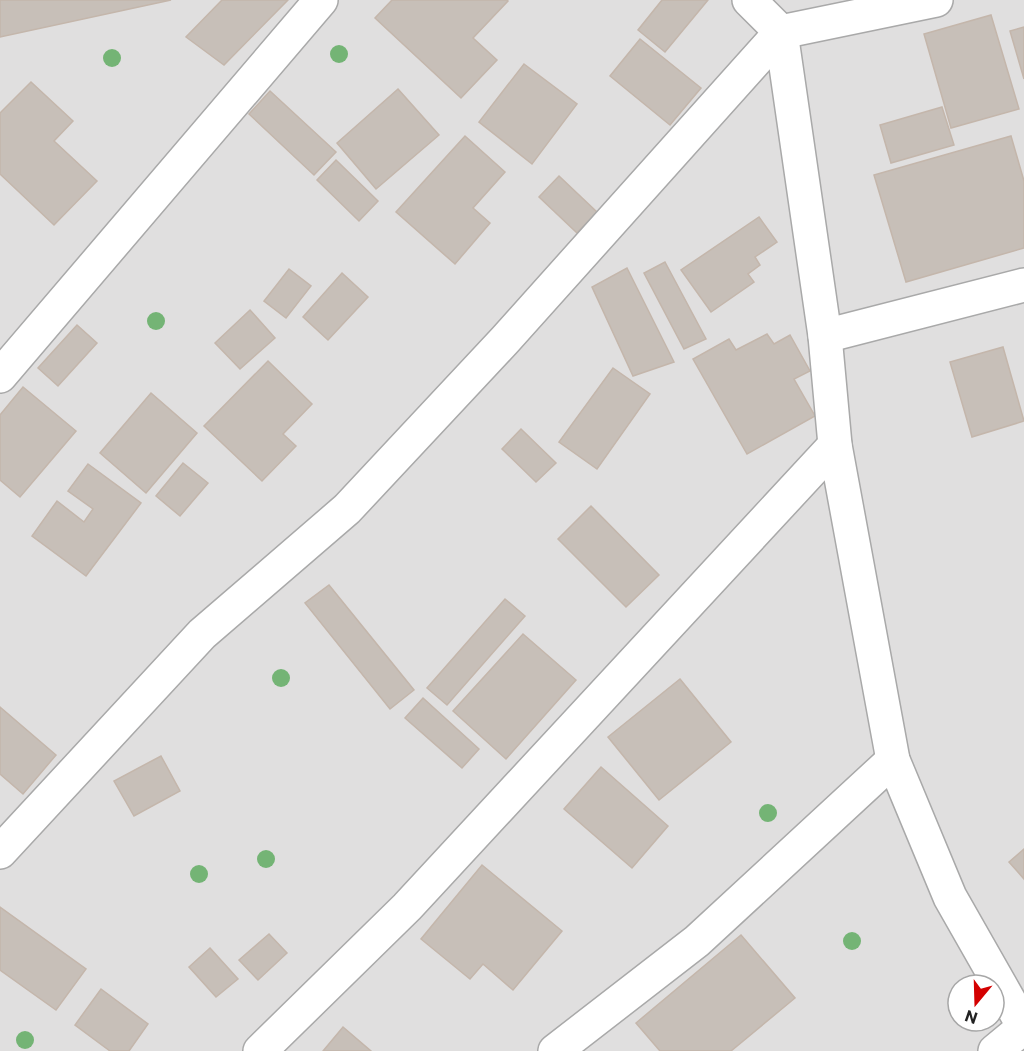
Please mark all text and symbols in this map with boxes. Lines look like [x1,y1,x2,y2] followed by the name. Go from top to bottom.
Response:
[946,973,1006,1033] north arrow
[962,1007,980,1029] text: N

